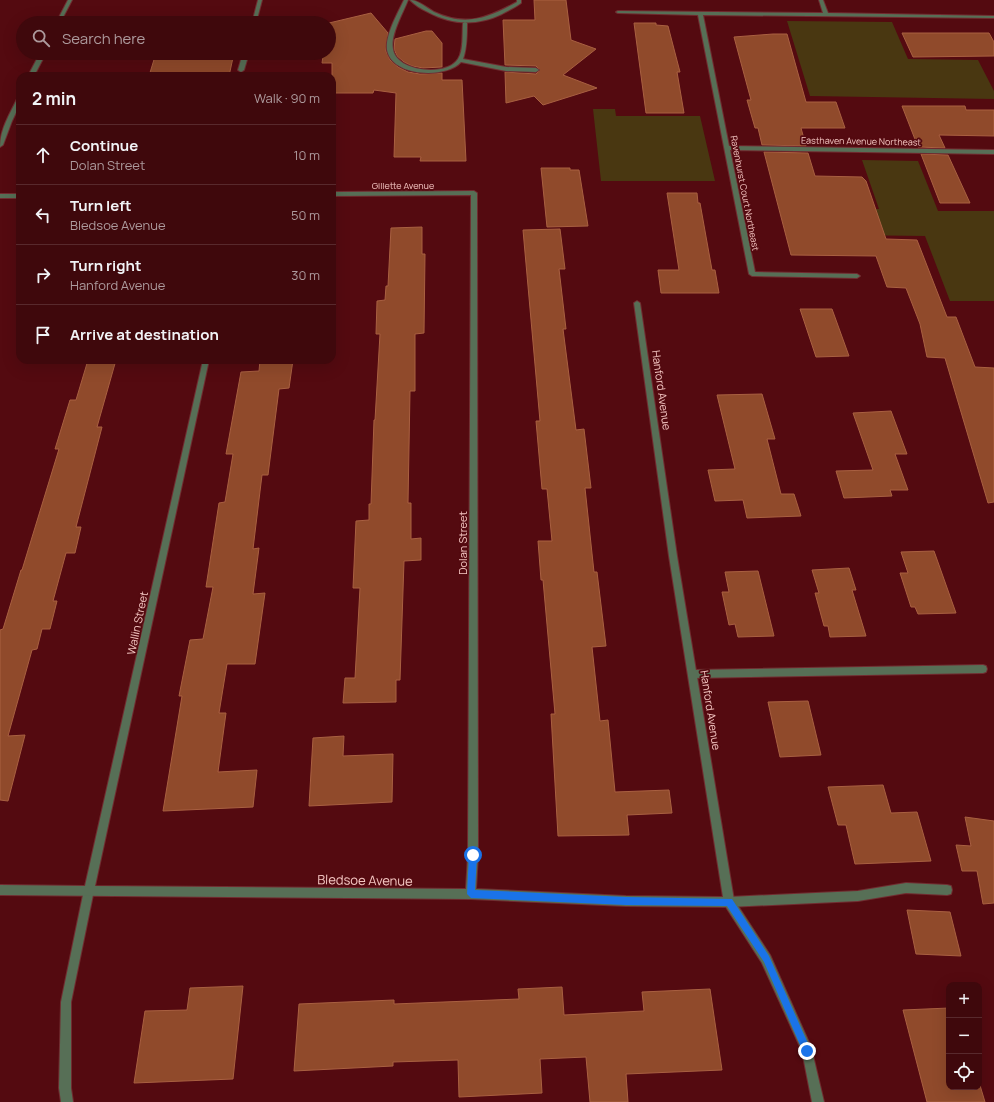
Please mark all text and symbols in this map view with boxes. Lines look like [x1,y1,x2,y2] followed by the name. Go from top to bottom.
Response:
[16,16,336,60] search box
[30,27,52,49] icon: search
[62,28,145,49] text: Search here
[32,87,76,110] text: 2 min
[254,89,320,107] text: Walk · 90 m
[801,133,922,149] street label: Easthaven Avenue Northeast
[727,134,763,252] street label: Ravenhurst Court Northeast
[70,135,138,156] text: Continue
[32,144,54,166] icon: ahead
[293,146,320,164] text: 10 m
[70,156,145,174] text: Dolan Street
[372,179,434,192] street label: Gillette Avenue
[70,195,132,216] text: Turn left
[32,204,54,226] icon: left
[291,206,320,224] text: 50 m
[70,216,166,234] text: Bledsoe Avenue
[70,255,141,276] text: Turn right
[32,264,54,286] icon: right
[291,266,320,284] text: 30 m
[70,276,165,294] text: Hanford Avenue
[32,324,54,346] icon: arrive
[70,324,219,345] text: Arrive at destination
[649,349,675,432] street label: Hanford Avenue
[455,511,470,575] street label: Dolan Street
[123,590,151,656] street label: Wallin Street
[697,669,725,752] street label: Hanford Avenue
[464,846,482,864] route start
[317,870,413,890] street label: Bledsoe Avenue
[946,982,982,1090] map controls
[946,982,982,1018] button: +
[946,1018,982,1054] button: −
[798,1042,816,1060] route end
[946,1054,982,1090] button: locate

